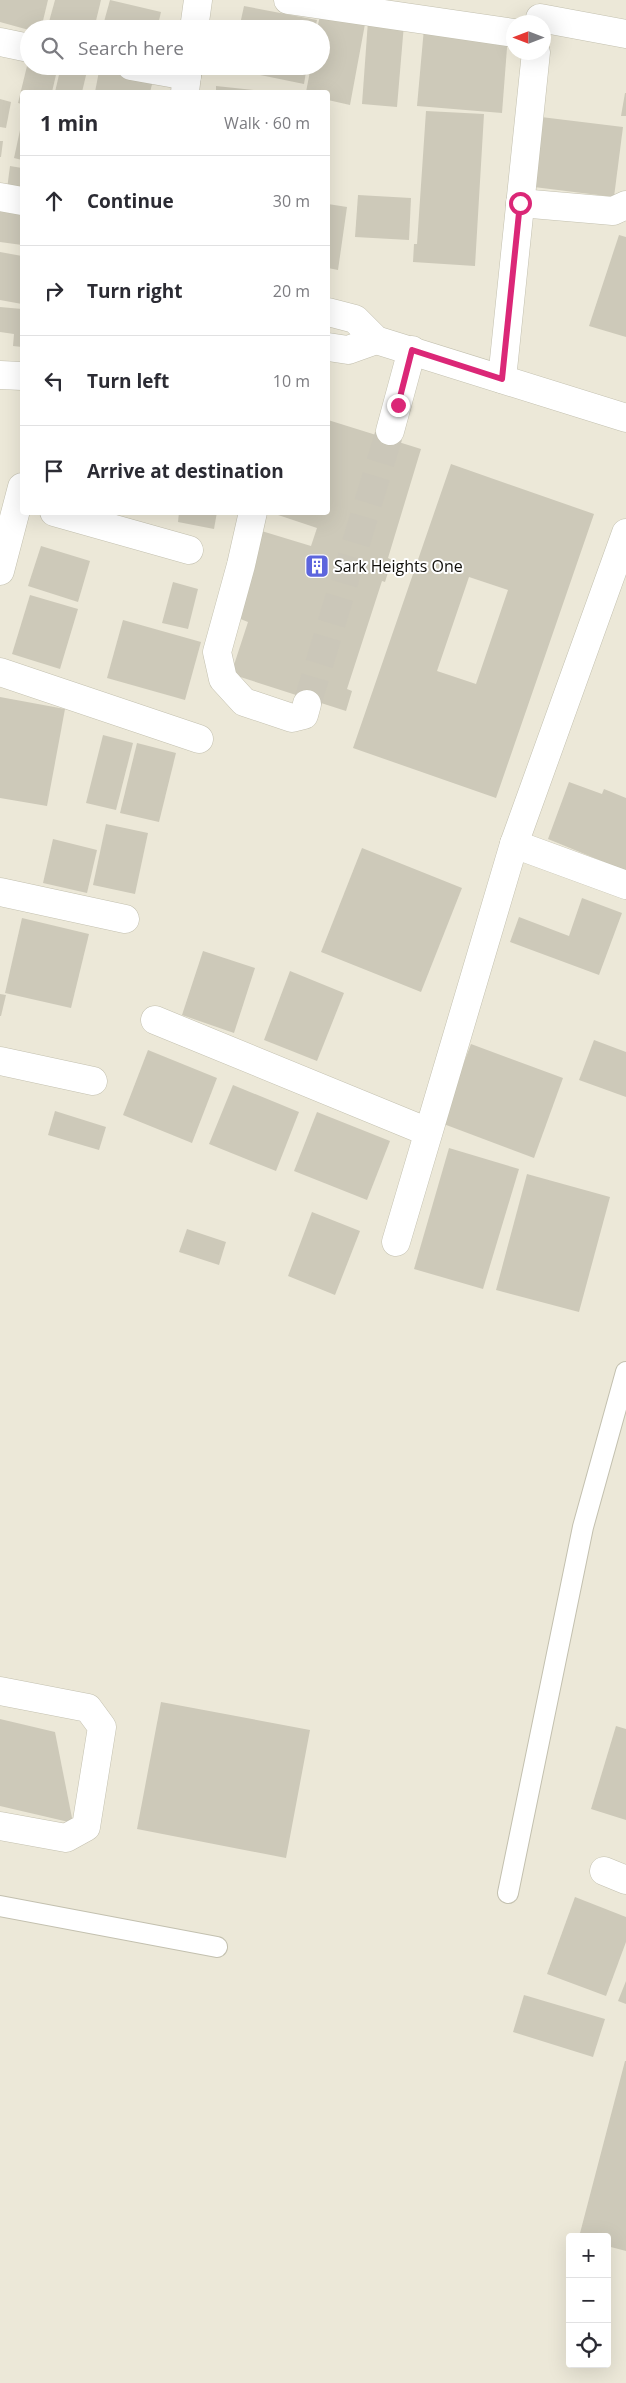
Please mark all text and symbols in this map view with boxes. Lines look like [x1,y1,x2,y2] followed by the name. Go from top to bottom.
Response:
[506,15,551,60] north arrow
[20,20,330,75] search box
[38,34,66,62] icon: search
[78,35,184,61] text: Search here
[40,109,98,137] text: 1 min
[224,112,310,134] text: Walk · 60 m
[40,187,68,215] icon: ahead
[87,188,174,214] text: Continue
[273,190,310,212] text: 30 m
[509,192,532,215] route start
[40,277,68,305] icon: right
[87,278,182,304] text: Turn right
[273,280,310,302] text: 20 m
[40,367,68,395] icon: left
[87,368,169,394] text: Turn left
[273,370,310,392] text: 10 m
[387,394,410,417] route end
[40,457,68,485] icon: arrive
[87,458,284,484] text: Arrive at destination
[304,553,330,579] building icon: Sark Heights One
[334,555,463,577] place label: Sark Heights One
[566,2233,611,2368] map controls
[566,2233,611,2278] button: +
[566,2278,611,2323] button: −
[566,2323,611,2368] button: locate

